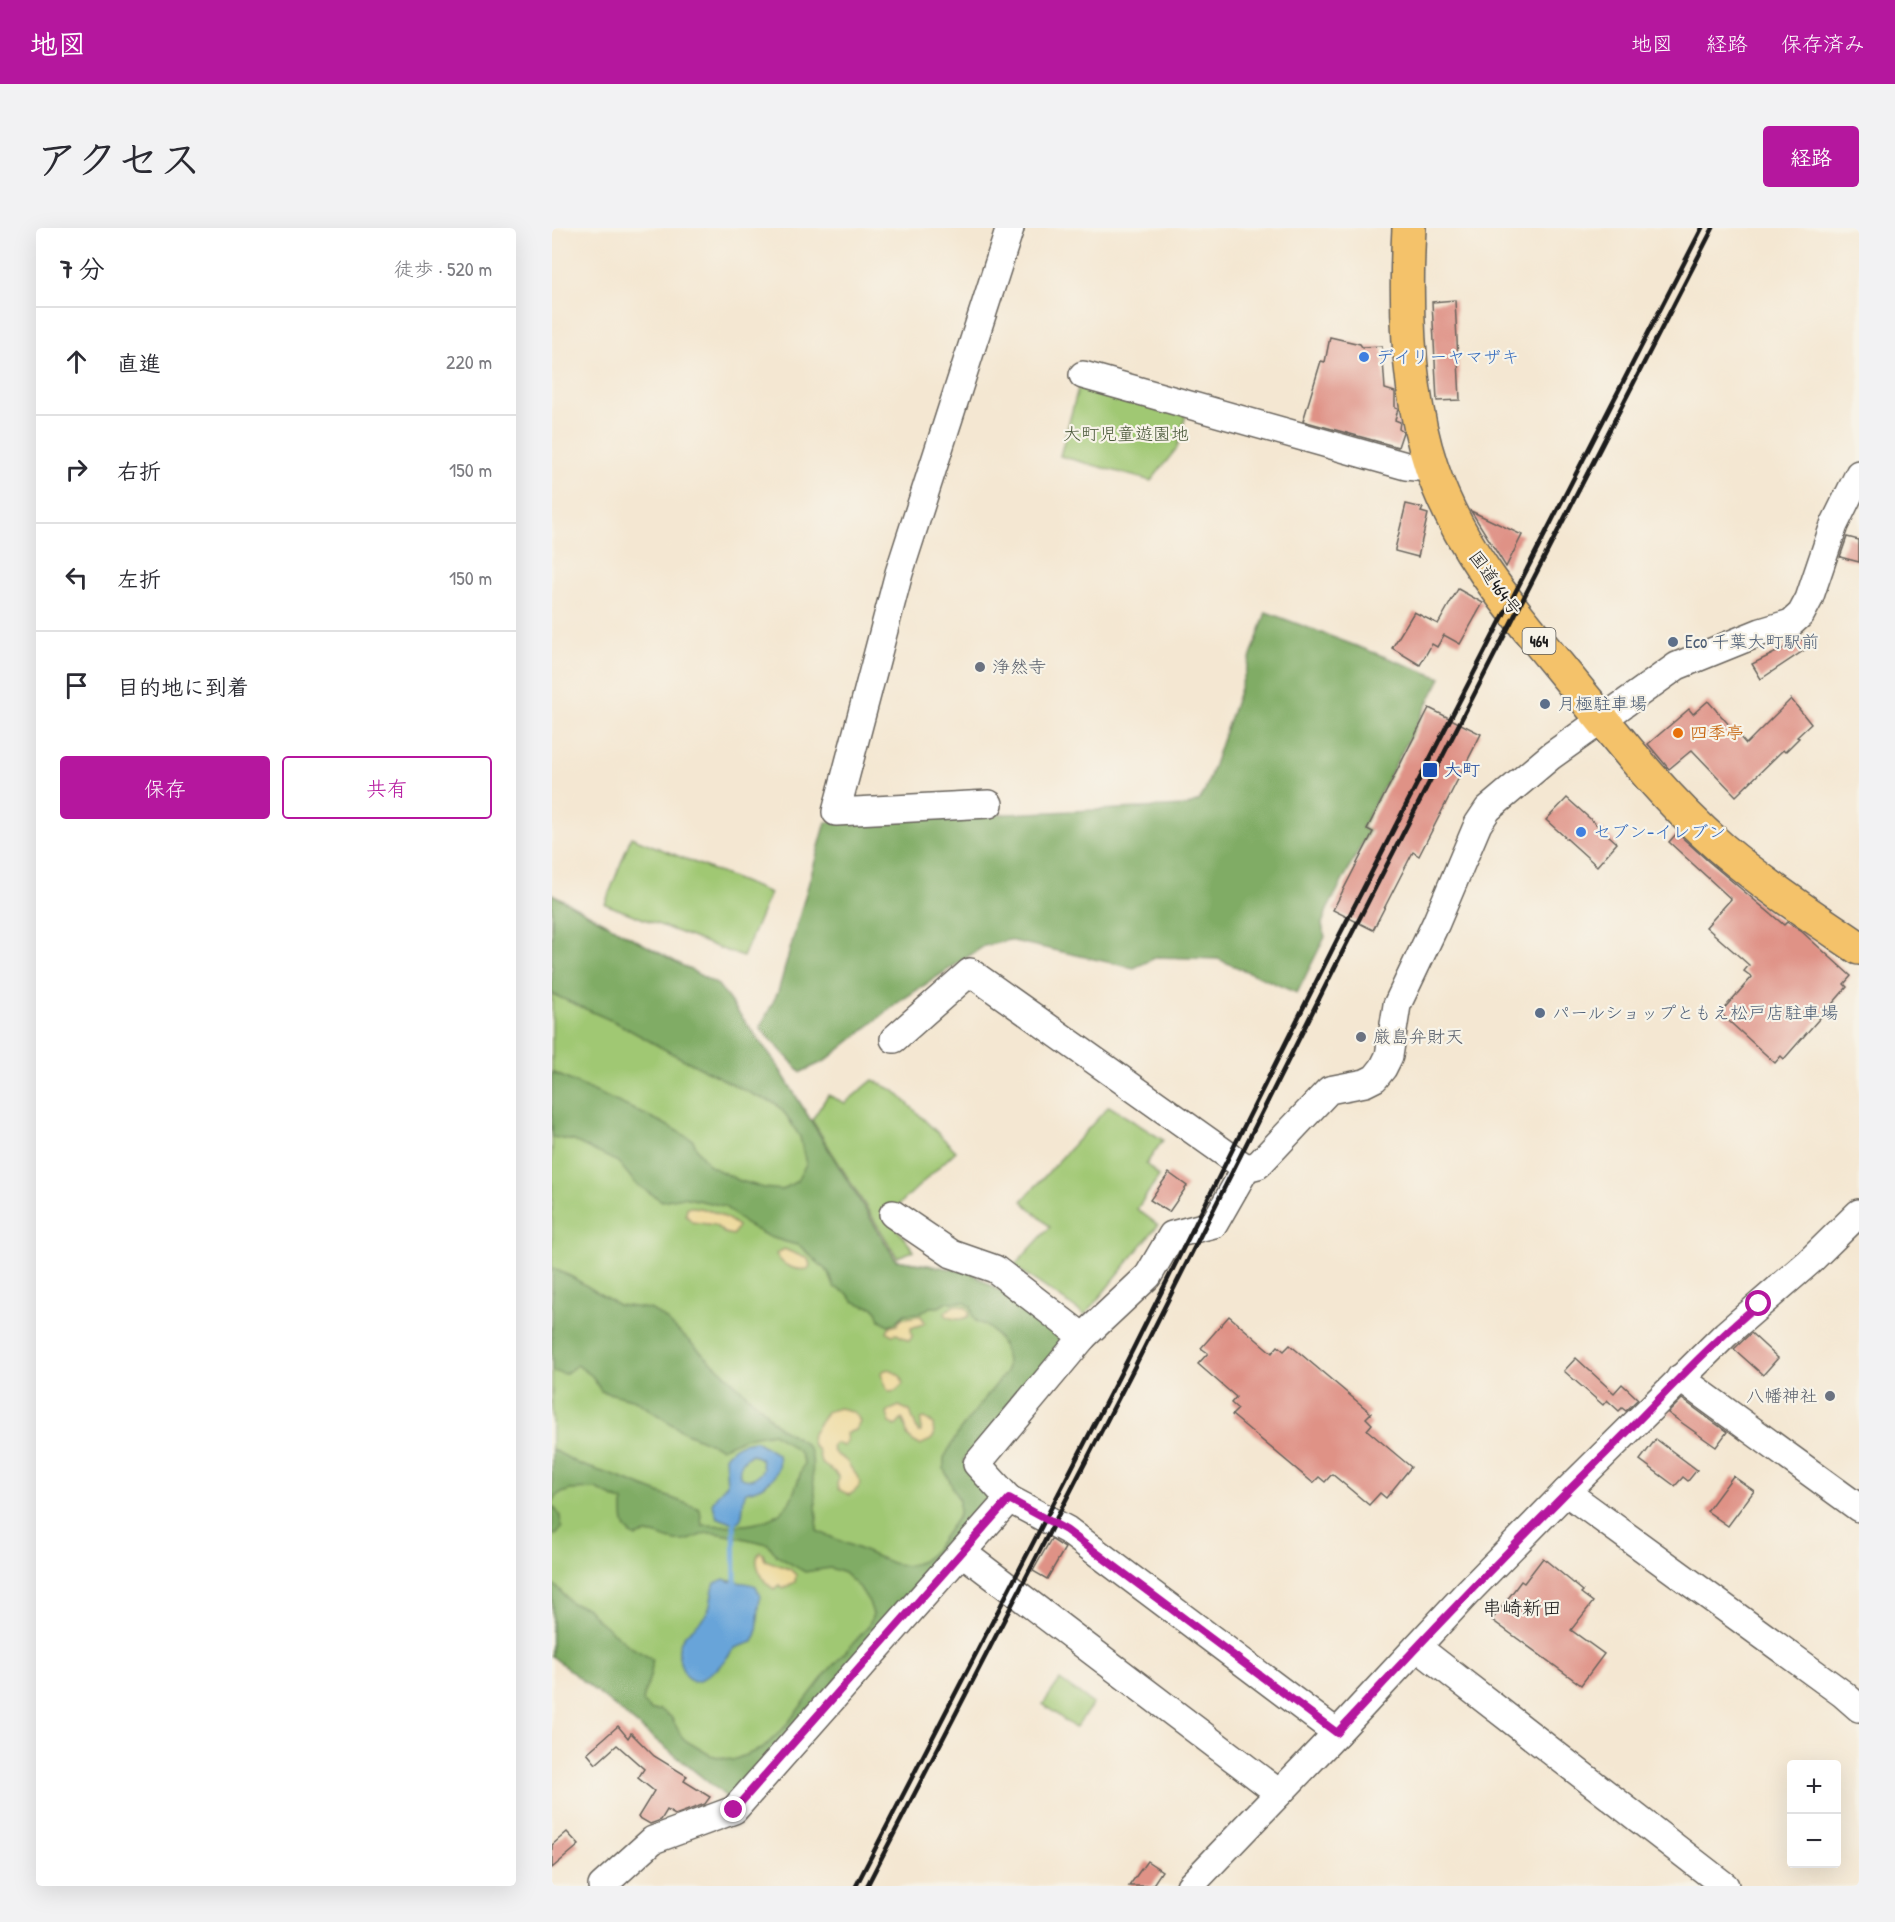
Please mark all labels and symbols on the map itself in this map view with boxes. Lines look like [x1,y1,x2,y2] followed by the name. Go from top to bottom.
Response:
[1376,344,1519,369] place label: デイリーヤマザキ
[1357,350,1371,364] marker: デイリーヤマザキ
[1063,421,1189,446] park label: 大町児童遊園地
[1463,545,1527,620] street label: 国道464号
[1522,628,1556,654] road number: 464
[1685,629,1819,654] place label: Eco 千葉大町駅前
[1666,635,1680,649] marker: Eco 千葉大町駅前
[992,654,1046,679] place label: 浄然寺
[973,660,987,674] marker: 浄然寺
[1557,691,1647,716] place label: 月極駐車場
[1538,697,1552,711] marker: 月極駐車場
[1690,720,1744,745] place label: 四季亭
[1671,726,1685,740] marker: 四季亭
[1444,757,1480,782] place label: 大町
[1421,761,1439,779] marker: 大町
[1593,819,1726,844] place label: セブン-イレブン
[1574,825,1588,839] marker: セブン-イレブン
[1552,1000,1838,1025] place label: パールショップともえ松戸店駐車場
[1533,1006,1547,1020] marker: パールショップともえ松戸店駐車場
[1373,1024,1463,1049] place label: 厳島弁財天
[1354,1030,1368,1044] marker: 厳島弁財天
[1745,1290,1771,1316] route start
[1746,1383,1818,1408] place label: 八幡神社
[1823,1389,1837,1403] marker: 八幡神社
[1482,1594,1562,1621] district label: 串崎新田
[720,1796,746,1822] route end

